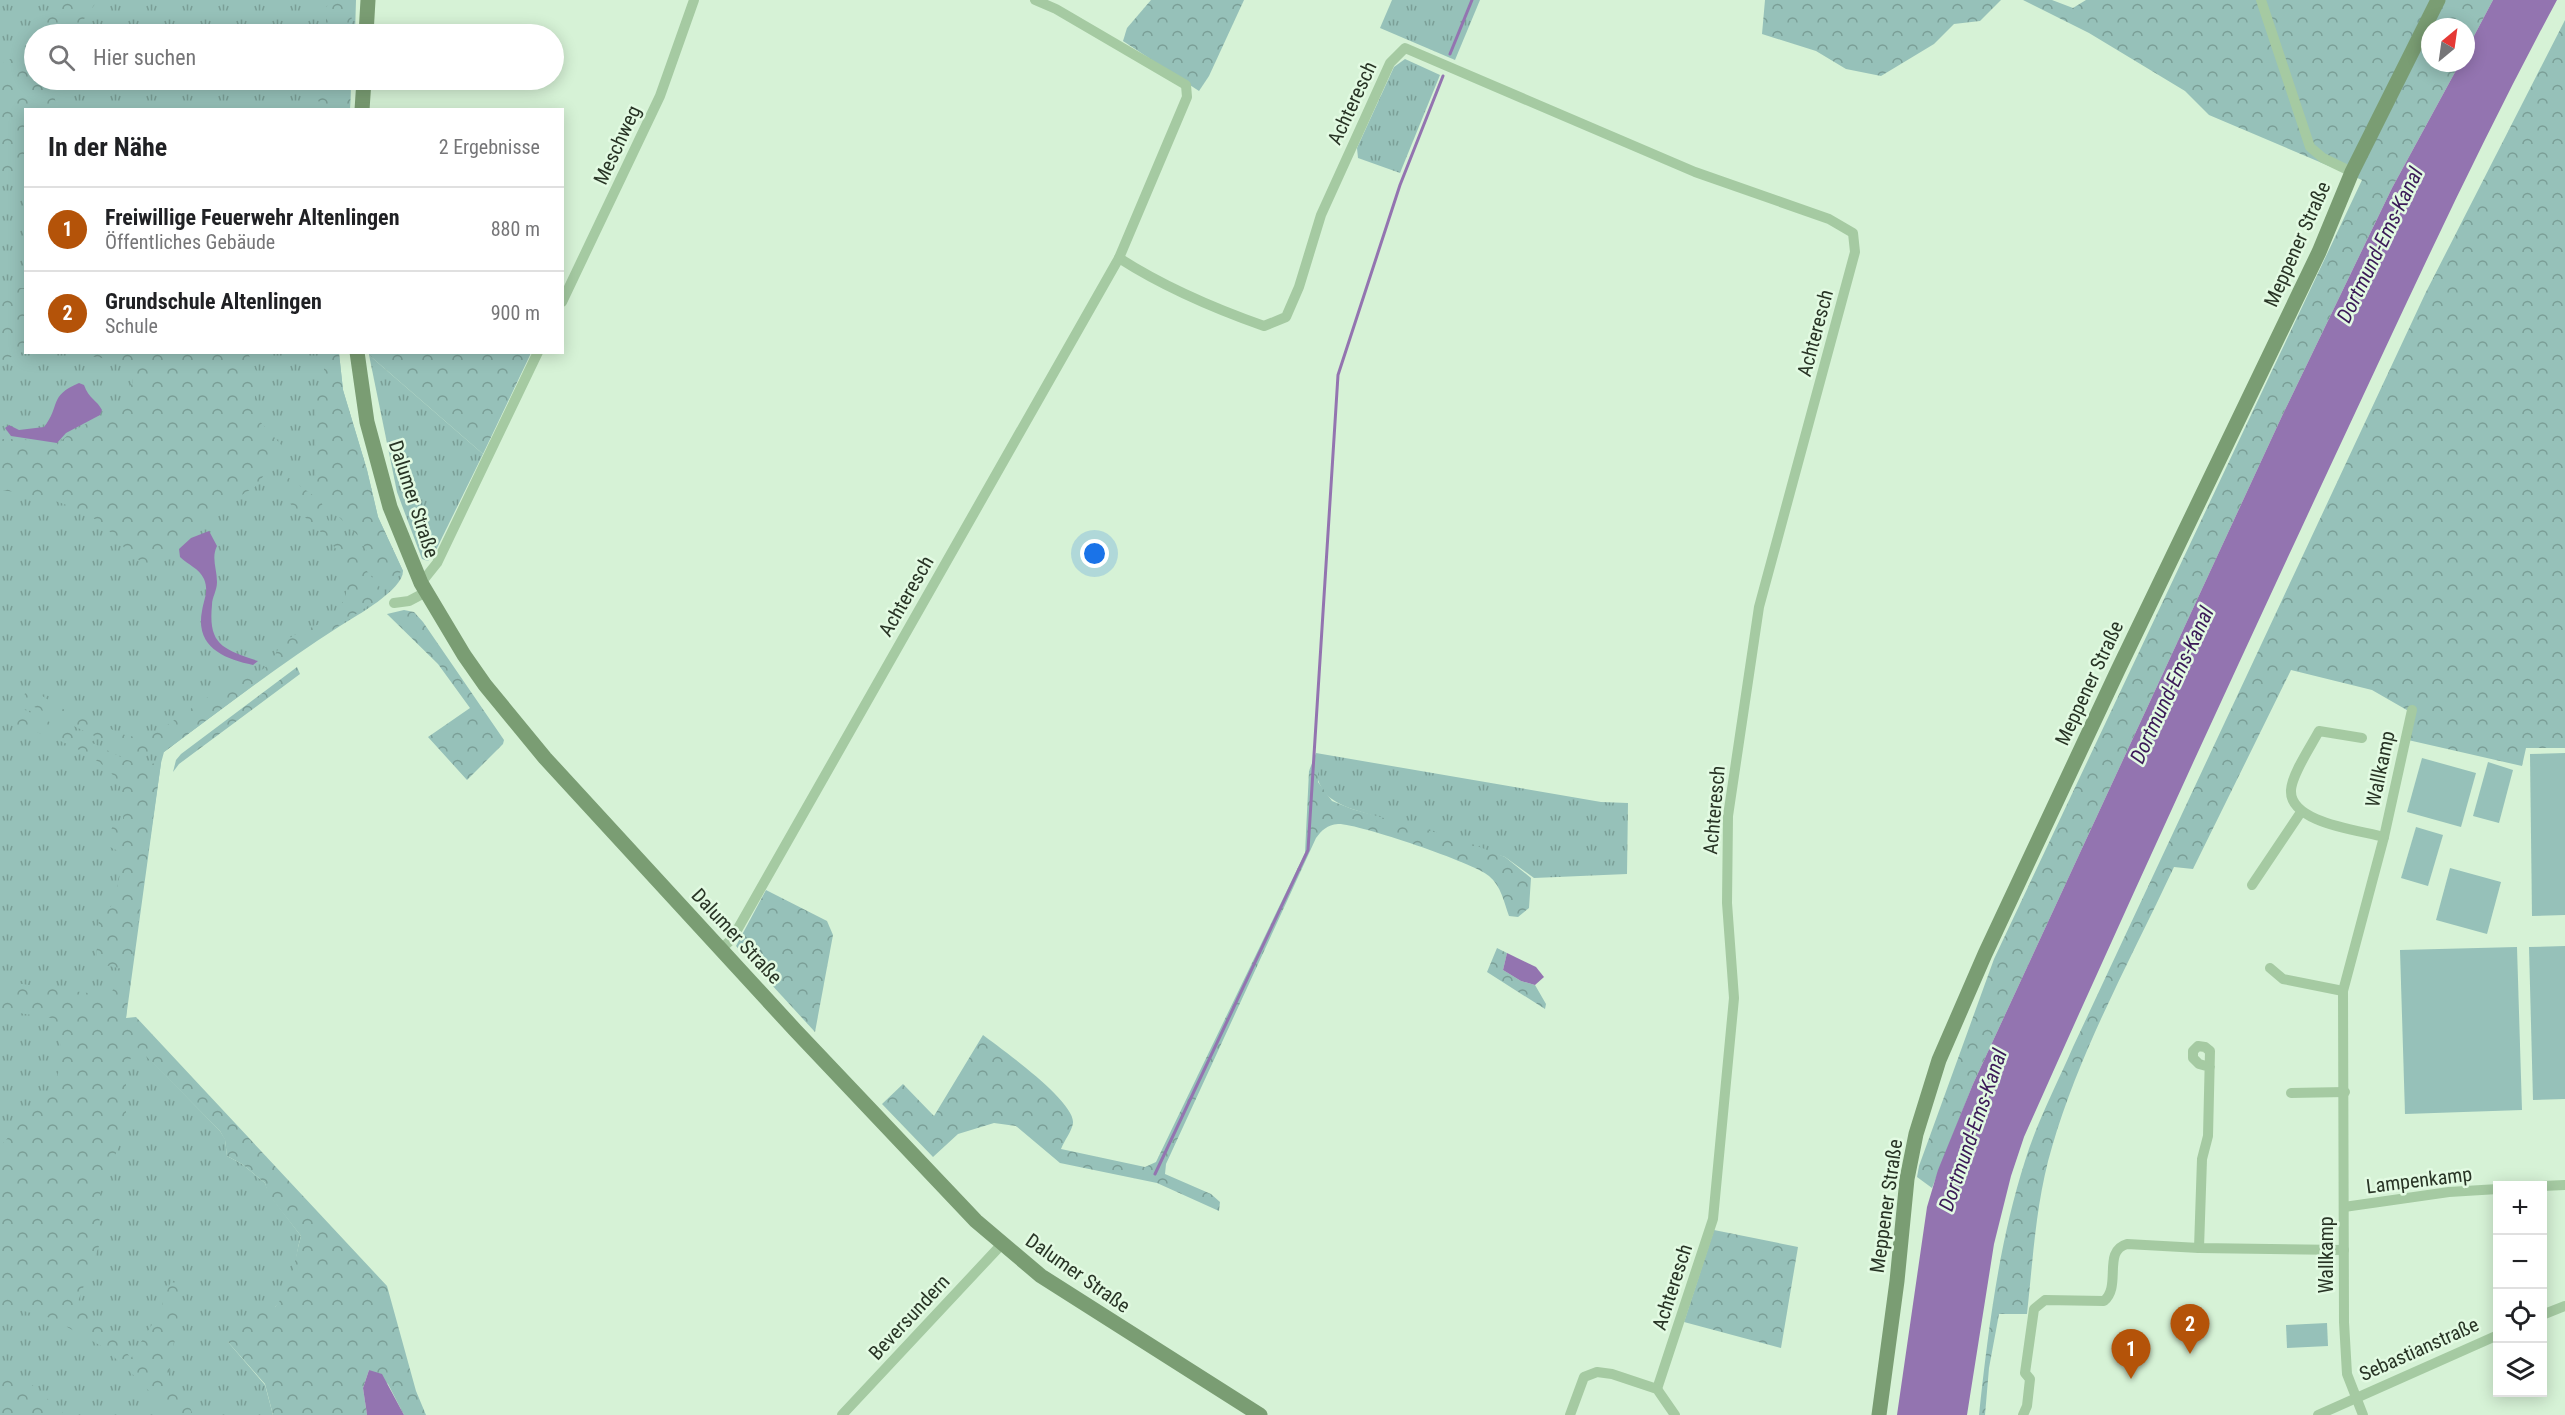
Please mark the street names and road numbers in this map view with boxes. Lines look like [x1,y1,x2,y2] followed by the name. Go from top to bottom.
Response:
[1322,58,1382,148] street label: Achteresch
[588,102,646,188] street label: Meschweg
[2259,178,2335,310] street label: Meppener Straße
[1792,287,1838,379] street label: Achteresch
[384,437,444,561] street label: Dalumer Straße
[873,551,939,641] street label: Achteresch
[2050,617,2128,749] street label: Meppener Straße
[2360,729,2400,809] street label: Wallkamp
[1698,765,1730,855] street label: Achteresch
[687,883,787,989] street label: Dalumer Straße
[1865,1138,1907,1274] street label: Meppener Straße
[2365,1162,2473,1198] street label: Lampenkamp
[2314,1216,2338,1294] street label: Wallkamp
[1021,1228,1135,1318] street label: Dalumer Straße
[1647,1241,1697,1333] street label: Achteresch
[864,1269,954,1365] street label: Beversundern
[2356,1312,2482,1386] street label: Sebastianstraße

